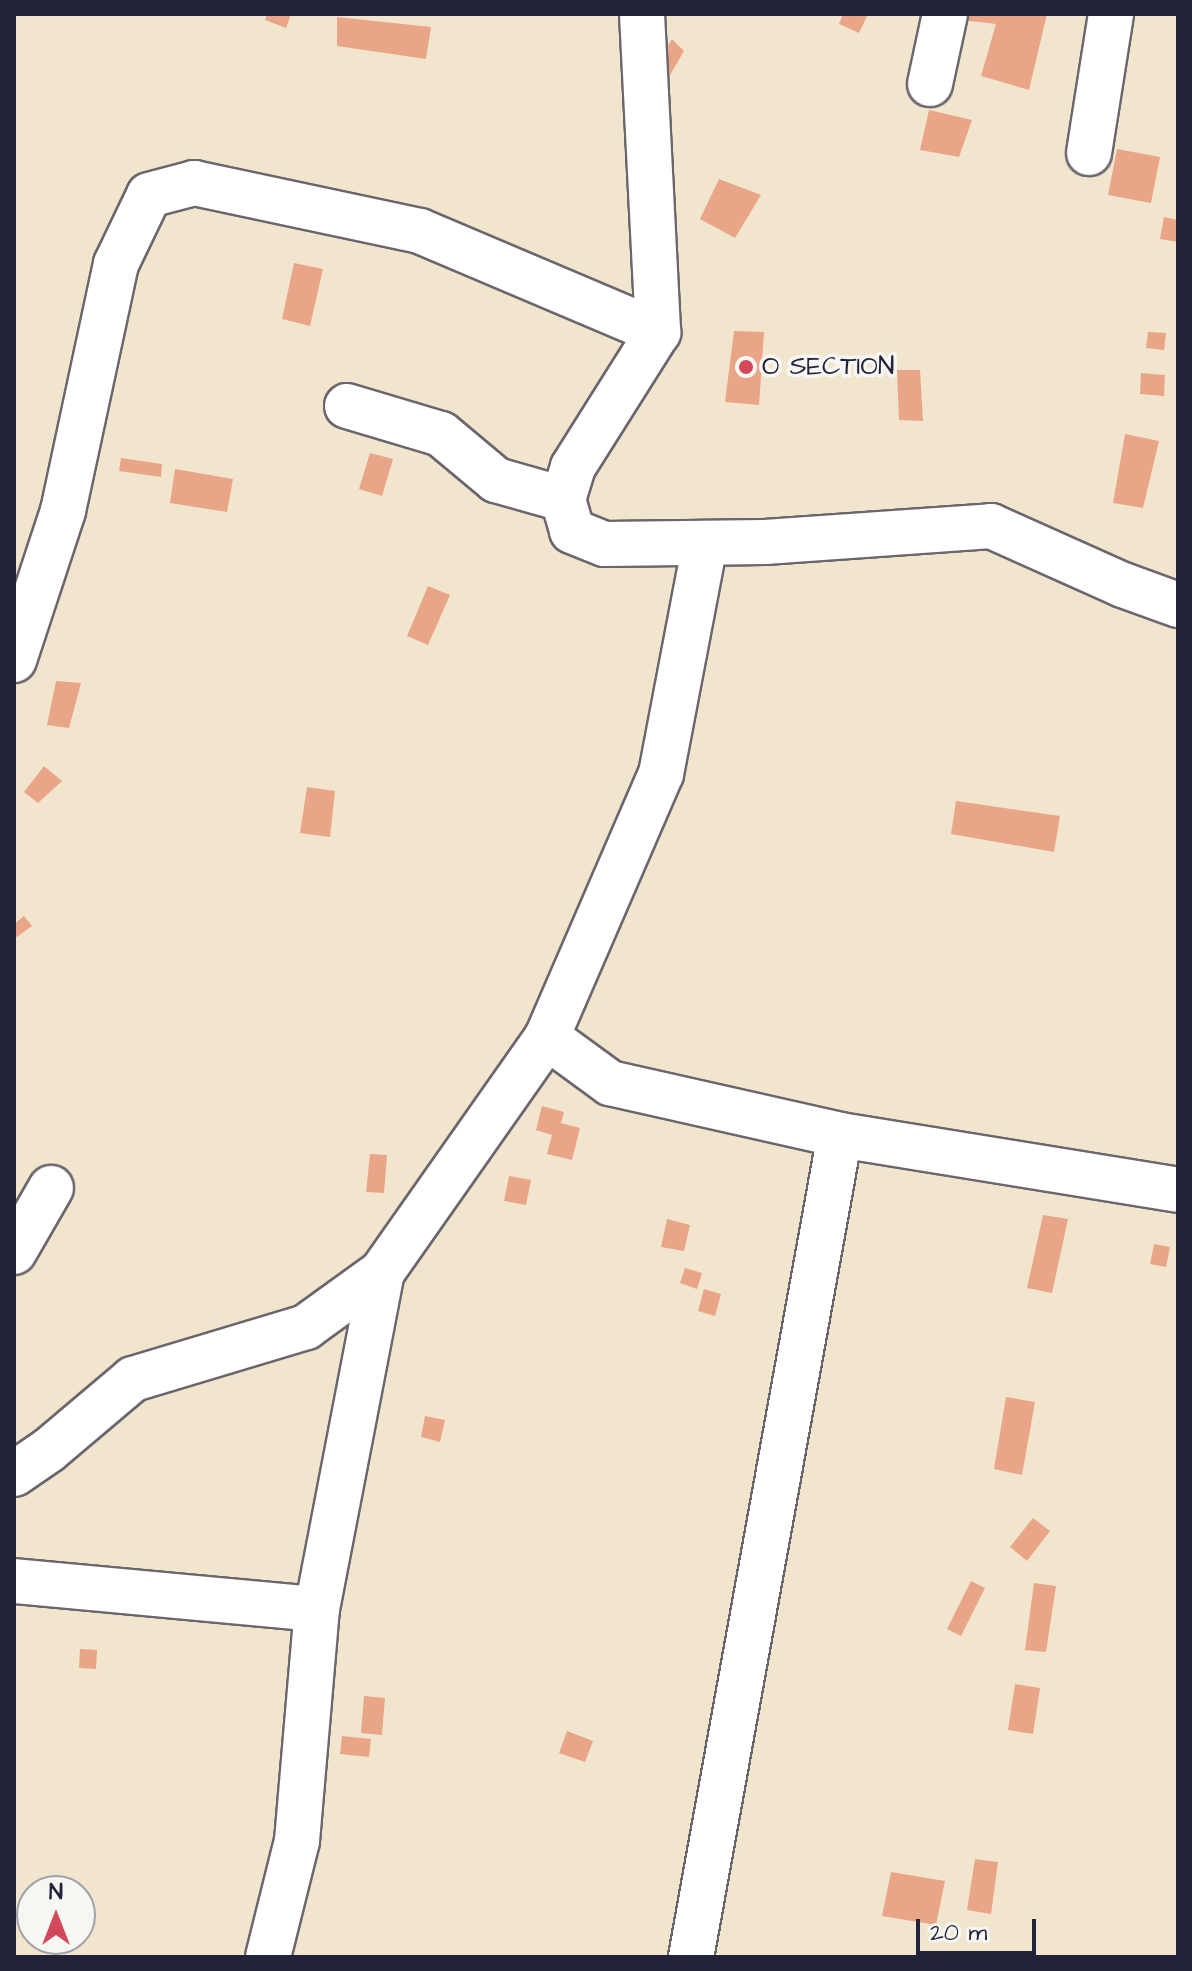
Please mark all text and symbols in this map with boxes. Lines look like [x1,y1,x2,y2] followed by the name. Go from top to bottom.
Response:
[762,351,894,383] place label: O SECTION
[737,358,755,376] marker: O SECTION
[16,1875,96,1955] north arrow
[49,1877,63,1908] text: N
[920,1903,1040,1953] scale bar
[930,1916,987,1950] text: 20 m

